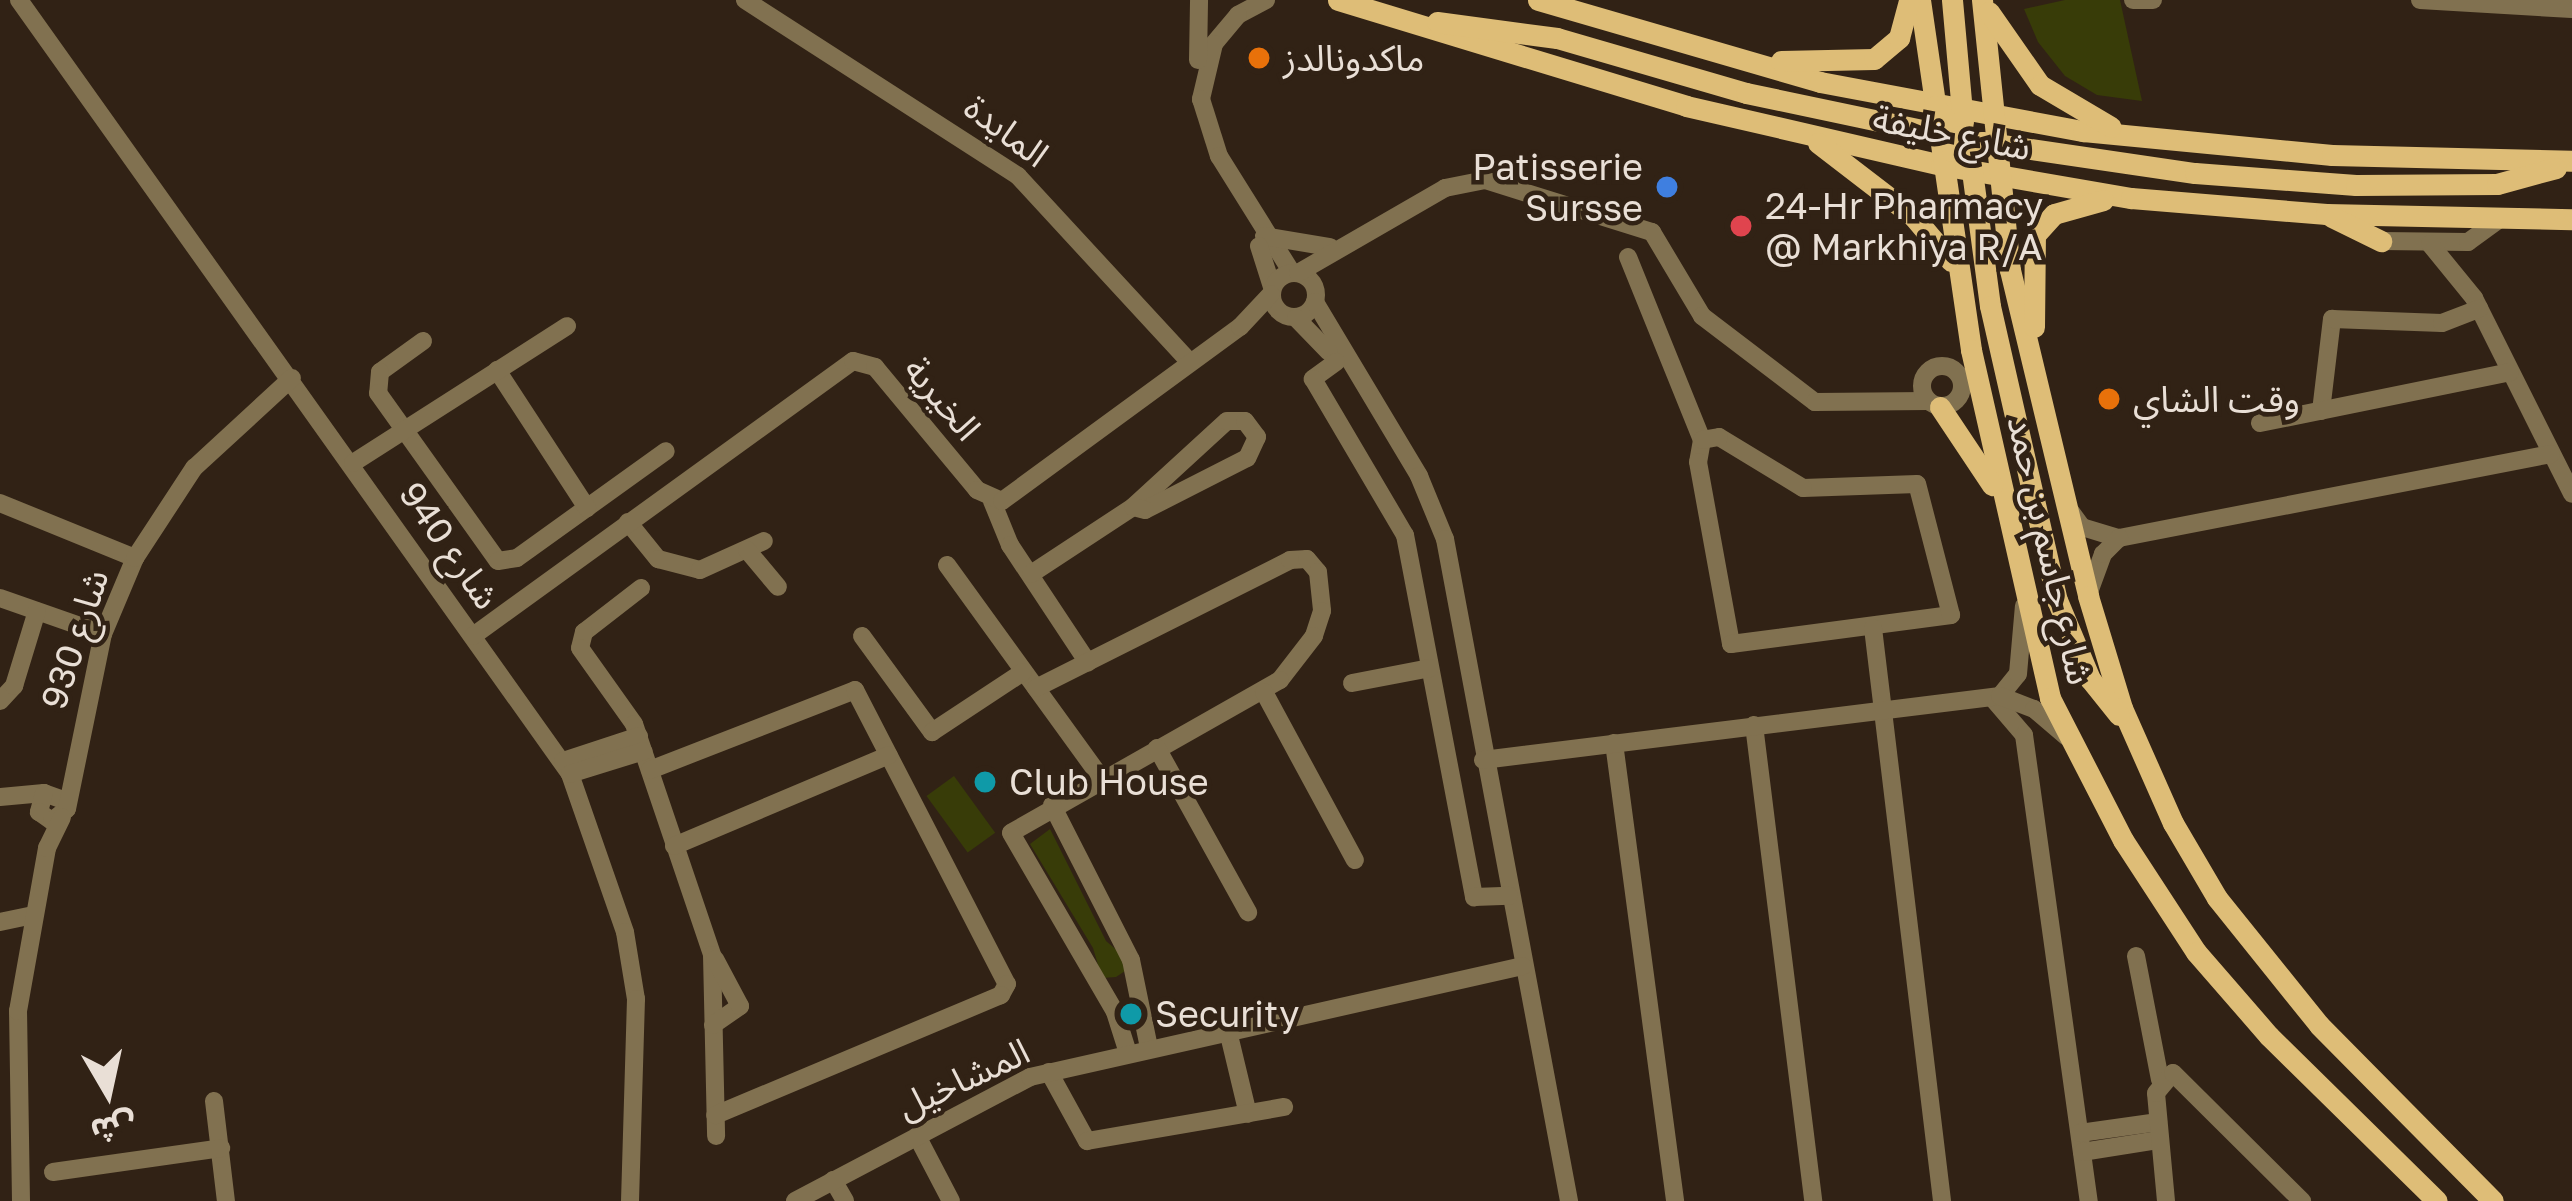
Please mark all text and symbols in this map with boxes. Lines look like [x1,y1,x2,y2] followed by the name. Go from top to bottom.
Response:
[1283,36,1424,80] place label: ماكدونالدز
[1246,45,1272,71] marker: ماكدونالدز
[957,85,1057,175] street label: المايدة
[1869,96,2035,168] street label: شارع خليفة
[1472,144,1643,229] place label: Patisserie Sursse
[1654,174,1680,200] marker: Patisserie Sursse
[1765,183,2043,268] place label: 24-Hr Pharmacy @ Markhiya R/A
[1728,213,1754,239] marker: 24-Hr Pharmacy @ Markhiya R/A
[896,347,990,449] street label: الخيرية
[2133,377,2300,421] place label: وقت الشاي
[2096,386,2122,412] marker: وقت الشاي
[1999,411,2103,689] street label: شارع جاسم بن حمد
[391,473,509,617] street label: شارع 940
[31,564,117,714] street label: شارع 930
[1009,760,1209,804] place label: Club House
[972,769,998,795] marker: Club House
[1155,992,1299,1036] place label: Security
[1118,1001,1144,1027] marker: Security
[890,1029,1036,1127] street label: المشاخيل
[48,1033,168,1153] north arrow
[88,1106,139,1152] text: ش

